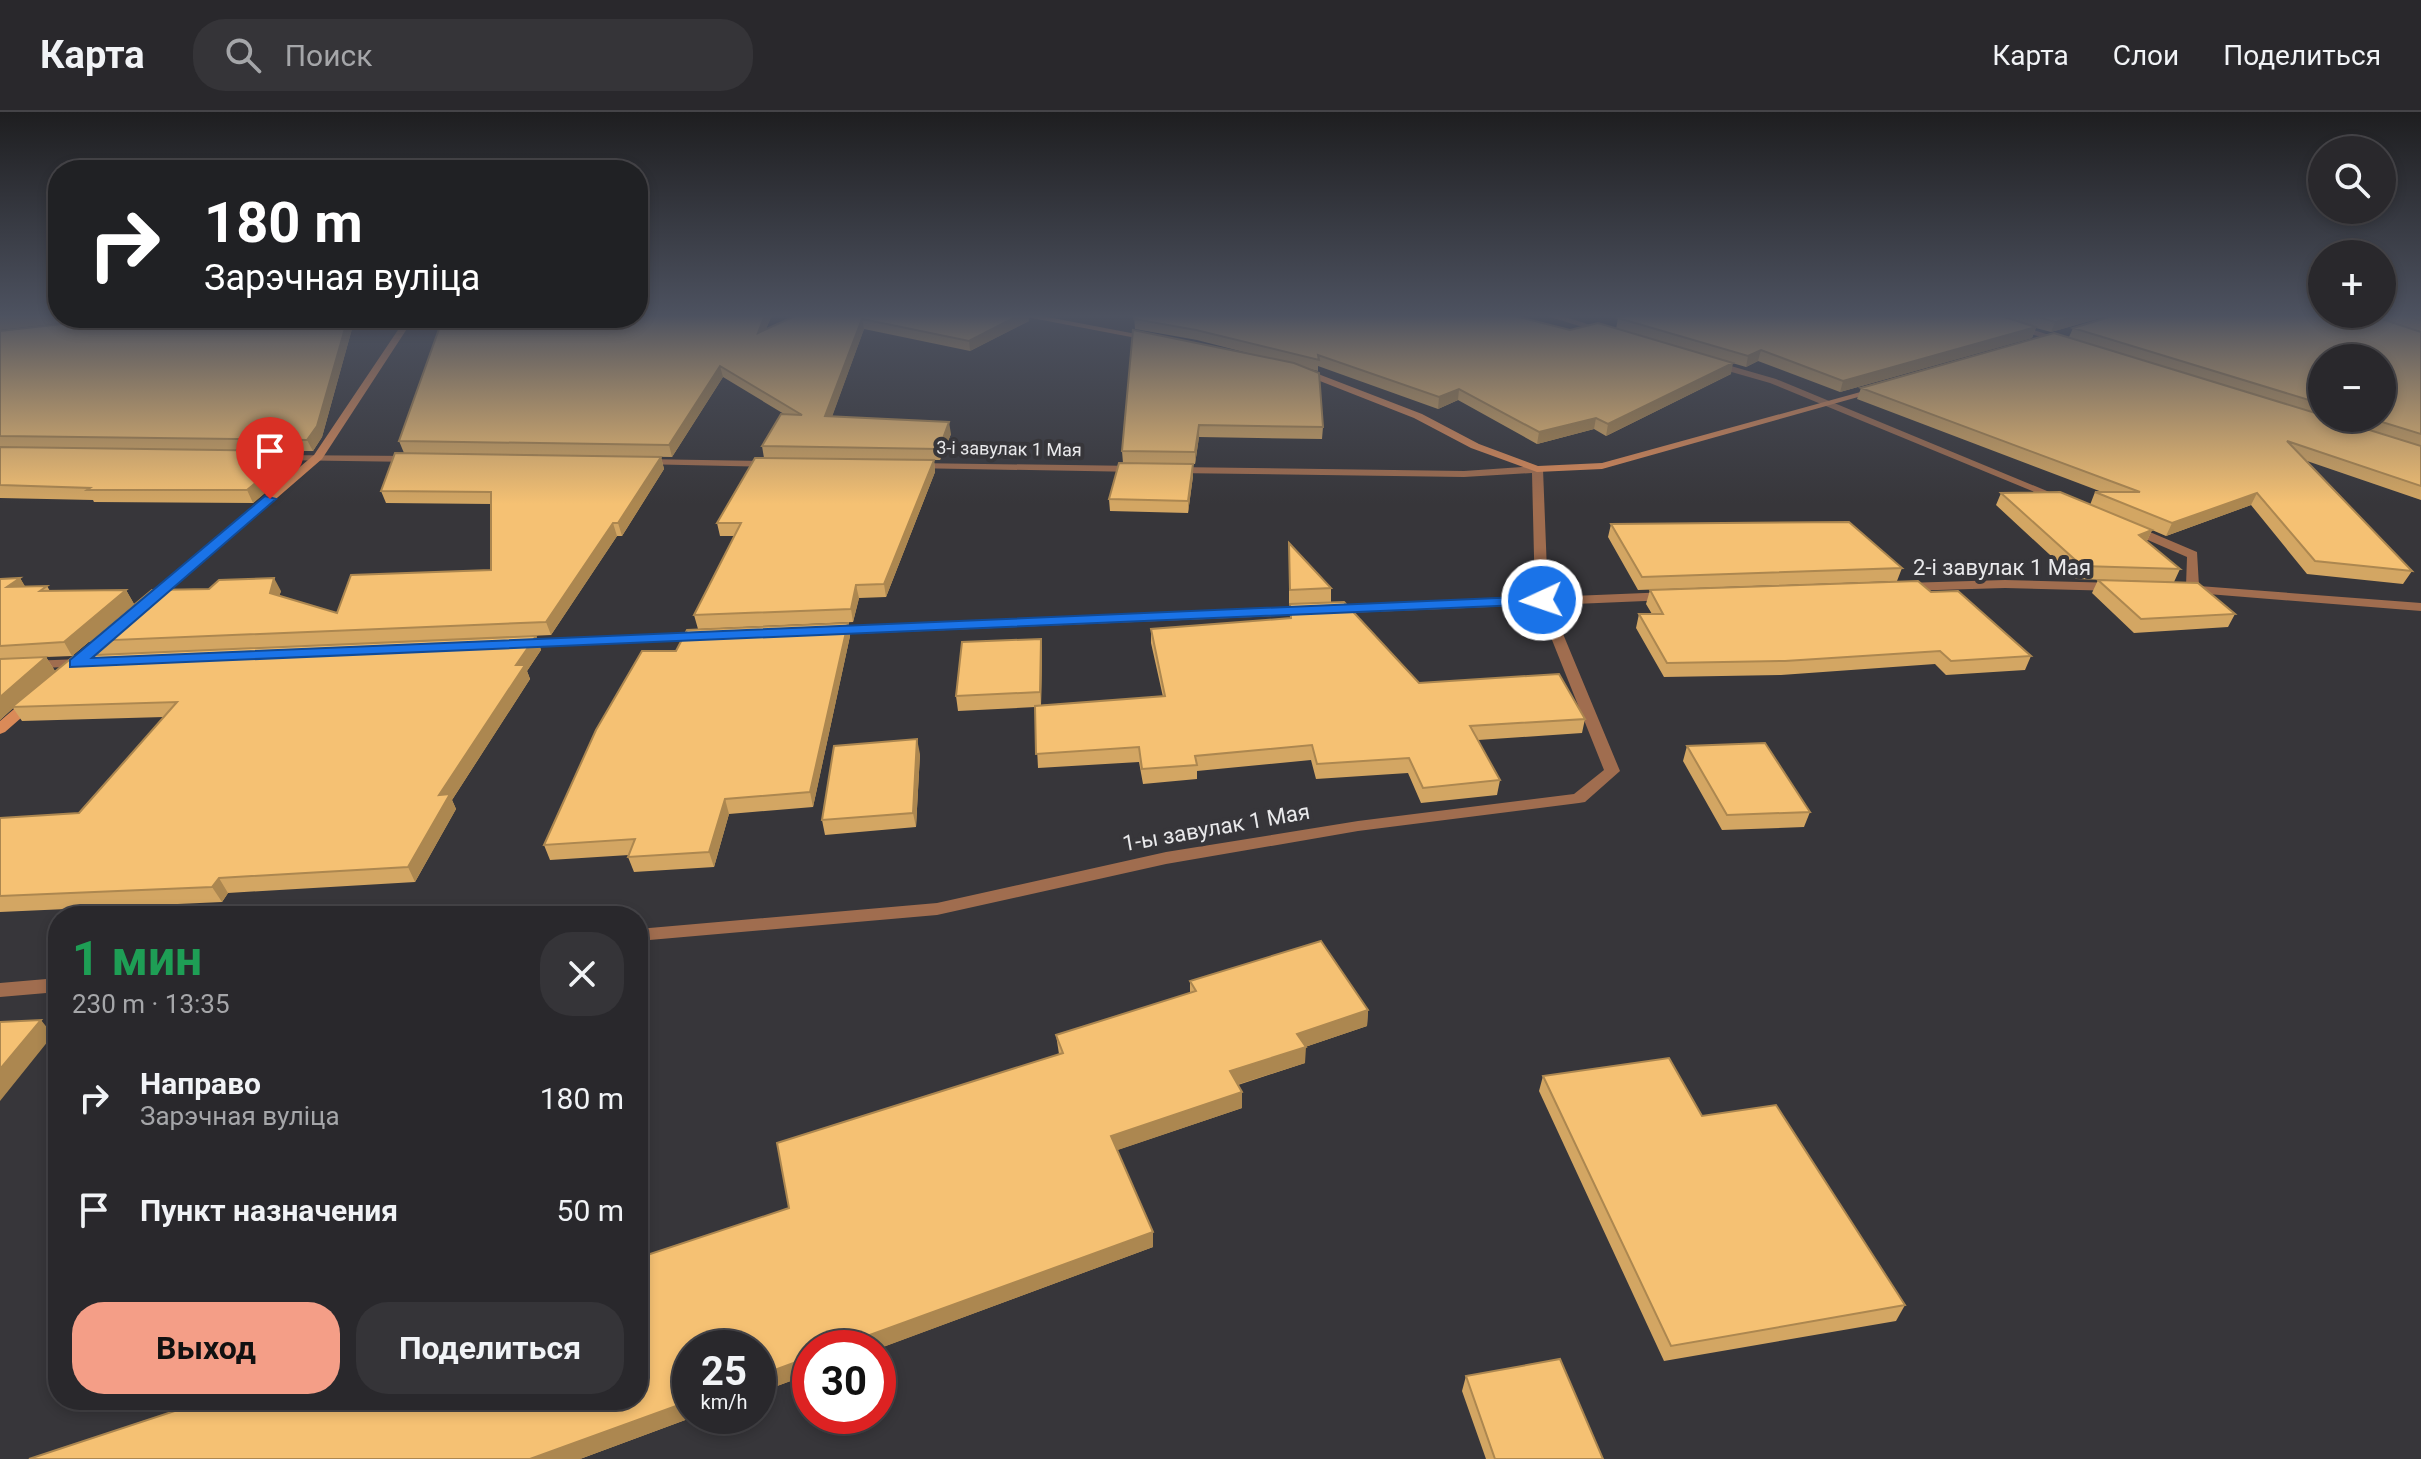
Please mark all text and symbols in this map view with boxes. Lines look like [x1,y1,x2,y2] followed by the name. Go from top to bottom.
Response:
[193,19,753,91] search box
[40,33,145,77] text: Карта
[221,33,265,77] icon: search
[285,38,372,73] text: Поиск
[1992,39,2069,72] text: Карта
[2113,39,2179,72] text: Слои
[2223,39,2381,72] text: Поделиться
[2308,136,2396,432] map controls
[2308,136,2396,224] button: search
[204,190,363,256] text: 180 m
[72,192,176,296] icon: right
[2308,240,2396,328] button: +
[204,257,480,299] text: Зарэчная вуліца
[2308,344,2396,432] button: −
[236,417,304,499] pin
[248,429,292,473] icon: arrive
[936,437,1082,460] street label: 3-і завулак 1 Мая
[1913,555,2091,580] street label: 2-і завулак 1 Мая
[1500,558,1584,642] position arrow
[1121,799,1312,856] street label: 1-ы завулак 1 Мая
[72,930,202,987] text: 1 мин
[540,932,624,1016] button: close
[72,989,230,1019] text: 230 m · 13:35
[140,1066,261,1101] text: Направо
[72,1076,116,1120] icon: right
[540,1081,624,1116] text: 180 m
[140,1101,340,1131] text: Зарэчная вуліца
[72,1188,116,1232] icon: arrive
[140,1193,398,1228] text: Пункт назначения
[557,1193,624,1228] text: 50 m
[72,1302,340,1394] button: Выход
[356,1302,624,1394] button: Поделиться
[792,1330,896,1434] speed limit sign: 30
[701,1348,747,1395] text: 25
[701,1390,747,1414] text: km/h

